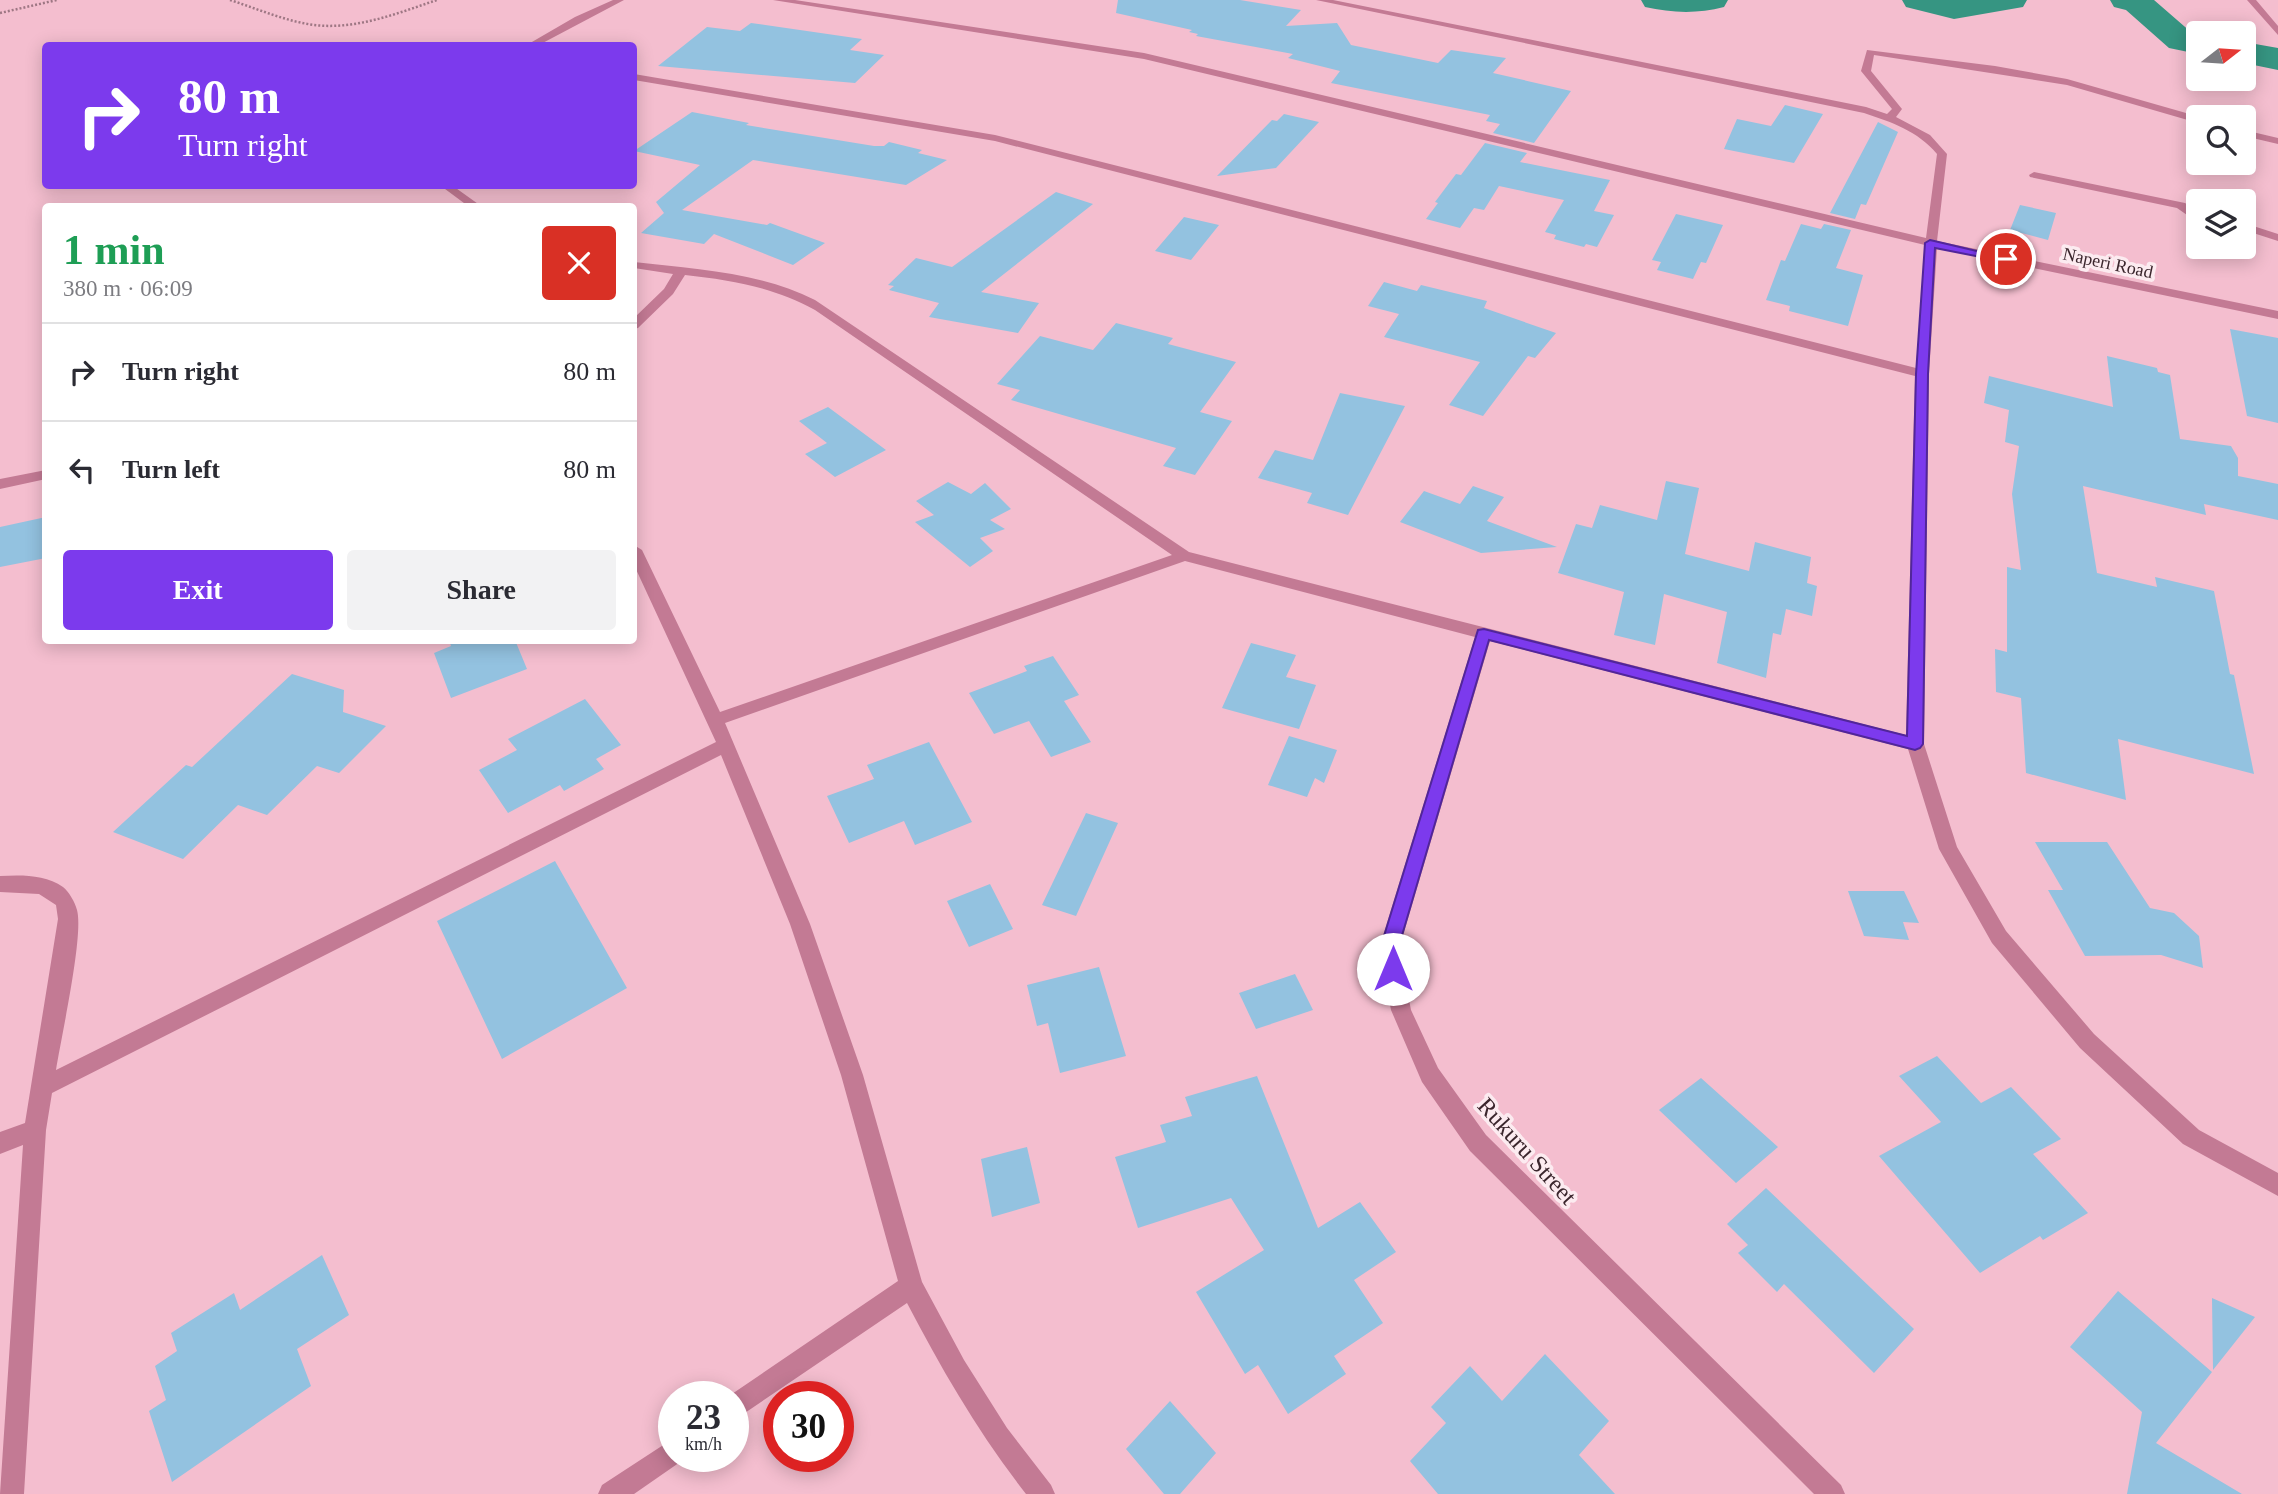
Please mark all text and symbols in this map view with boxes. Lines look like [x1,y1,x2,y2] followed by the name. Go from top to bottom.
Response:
[2186,21,2256,91] north arrow
[2186,21,2256,259] map controls
[178,69,280,124] text: 80 m
[63,70,154,161] icon: right
[2186,105,2256,175] button: search
[178,127,308,163] text: Turn right
[2186,189,2256,259] button: layers
[542,226,616,300] button: close
[63,227,165,273] text: 1 min
[1976,229,2036,289] pin
[1987,240,2025,278] icon: arrive
[2061,244,2155,282] street label: Naperi Road
[63,276,193,301] text: 380 m · 06:09
[63,353,101,391] icon: right
[122,357,239,386] text: Turn right
[563,357,616,386] text: 80 m
[63,451,101,489] icon: left
[122,455,220,484] text: Turn left
[563,455,616,484] text: 80 m
[63,550,333,630] button: Exit
[347,550,616,630] button: Share
[1356,932,1430,1006] position arrow
[1473,1093,1582,1210] street label: Rukuru Street
[763,1381,854,1472] speed limit sign: 30
[686,1398,721,1437] text: 23
[685,1434,722,1454] text: km/h

